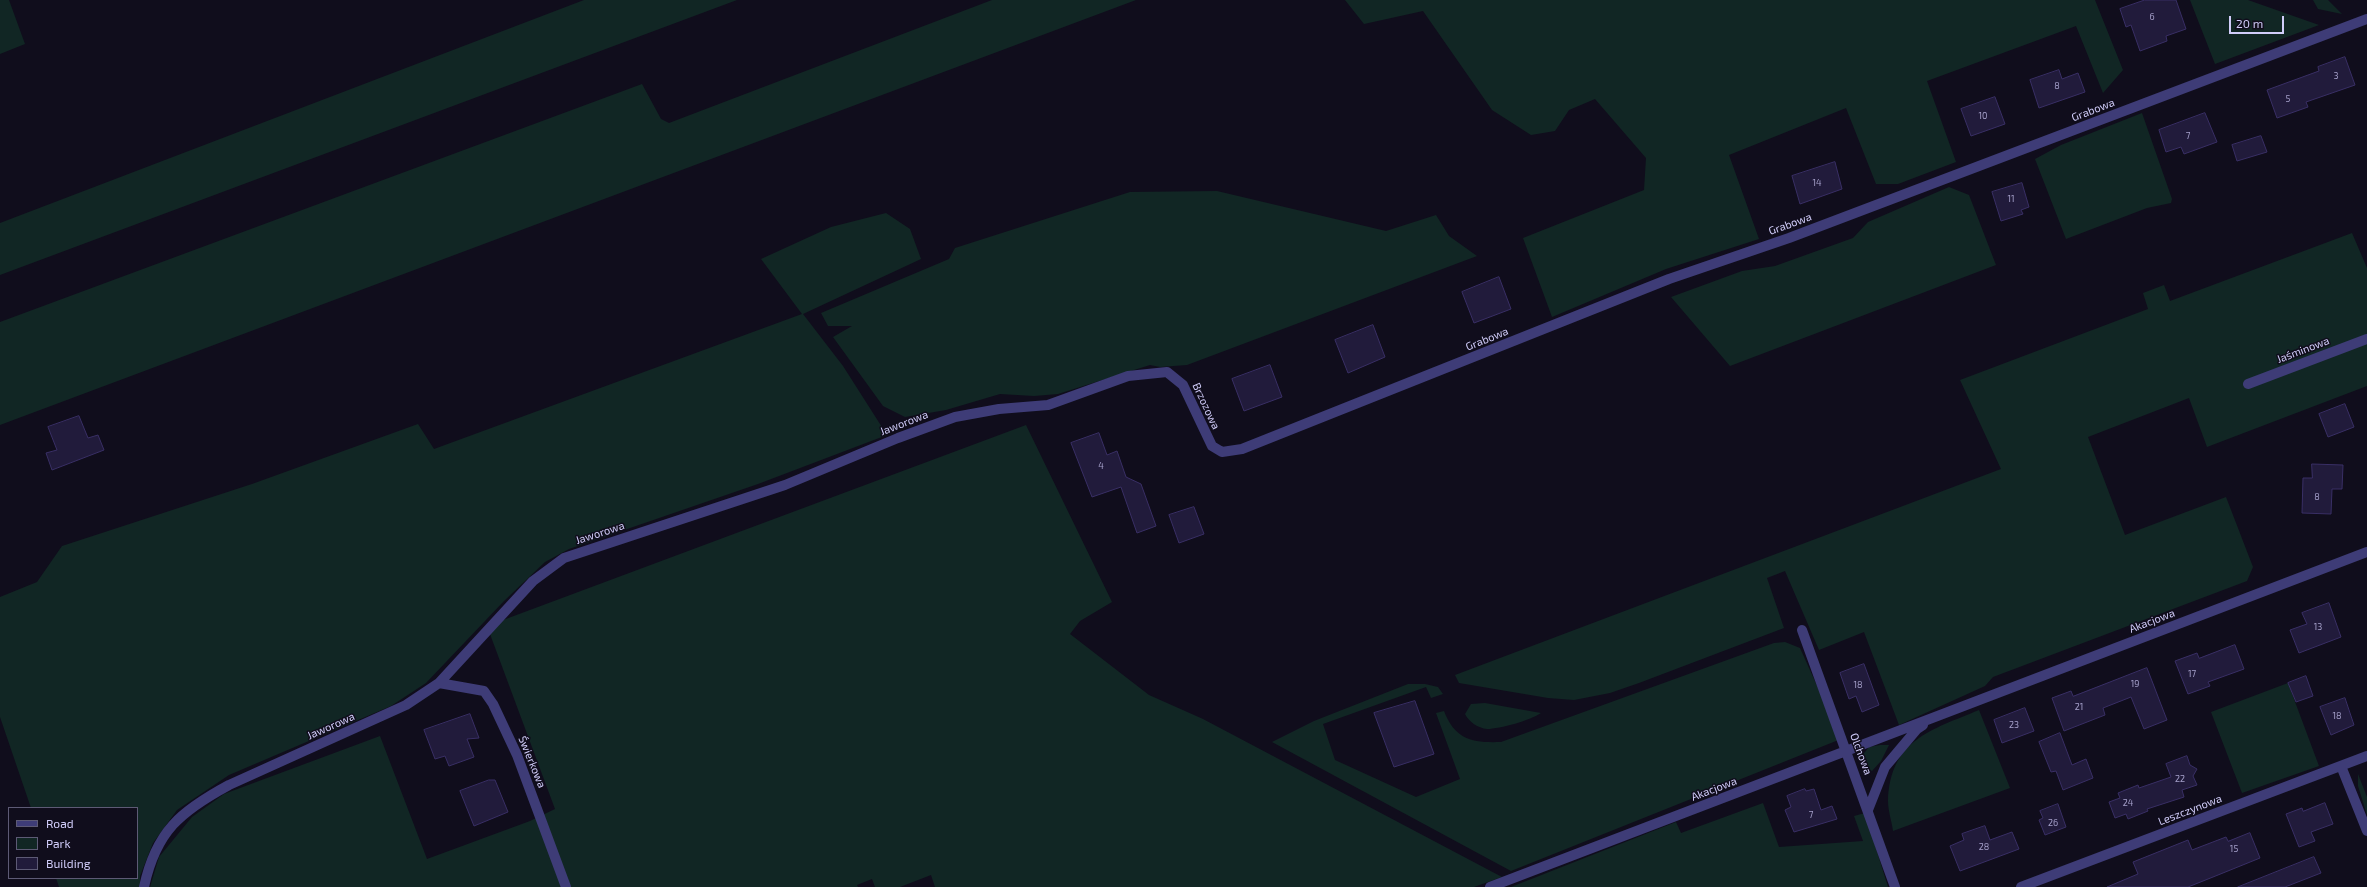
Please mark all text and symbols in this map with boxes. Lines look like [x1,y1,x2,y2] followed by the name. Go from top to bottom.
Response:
[2231,8,2286,34] scale bar
[2149,12,2155,22] house number: 6
[2236,16,2263,30] text: 20 m
[2333,71,2339,81] house number: 3
[2054,81,2060,91] house number: 8
[2286,94,2290,104] house number: 5
[2070,96,2116,124] street label: Grabowa
[1978,111,1988,121] house number: 10
[2186,131,2190,141] house number: 7
[1812,178,1822,188] house number: 14
[2007,194,2015,204] house number: 11
[1767,210,1813,238] street label: Grabowa
[1464,324,1510,354] street label: Grabowa
[2275,334,2331,366] street label: Jaśminowa
[1189,381,1223,431] street label: Brzozowa
[878,408,930,438] street label: Jaworowa
[1098,461,1104,471] house number: 4
[2314,492,2320,502] house number: 8
[574,519,626,547] street label: Jaworowa
[2127,606,2177,636] street label: Akacjowa
[2314,622,2322,632] house number: 13
[2188,669,2196,679] house number: 17
[2131,679,2139,689] house number: 19
[1853,680,1863,690] house number: 18
[2075,702,2083,712] house number: 21
[305,710,357,742] street label: Jaworowa
[2332,711,2342,721] house number: 18
[2009,720,2019,730] house number: 23
[1847,731,1875,777] street label: Olchowa
[516,734,548,790] street label: Świerkowa
[1689,774,1739,804] street label: Akacjowa
[2175,774,2185,784] house number: 22
[2156,792,2224,828] street label: Leszczynowa
[2123,798,2133,808] house number: 24
[8,807,138,879] legend
[1809,810,1813,820] house number: 7
[46,816,74,830] text: Road
[2048,818,2058,828] house number: 26
[46,836,71,850] text: Park
[1979,842,1989,852] house number: 28
[2230,844,2238,854] house number: 15
[46,856,90,870] text: Building

